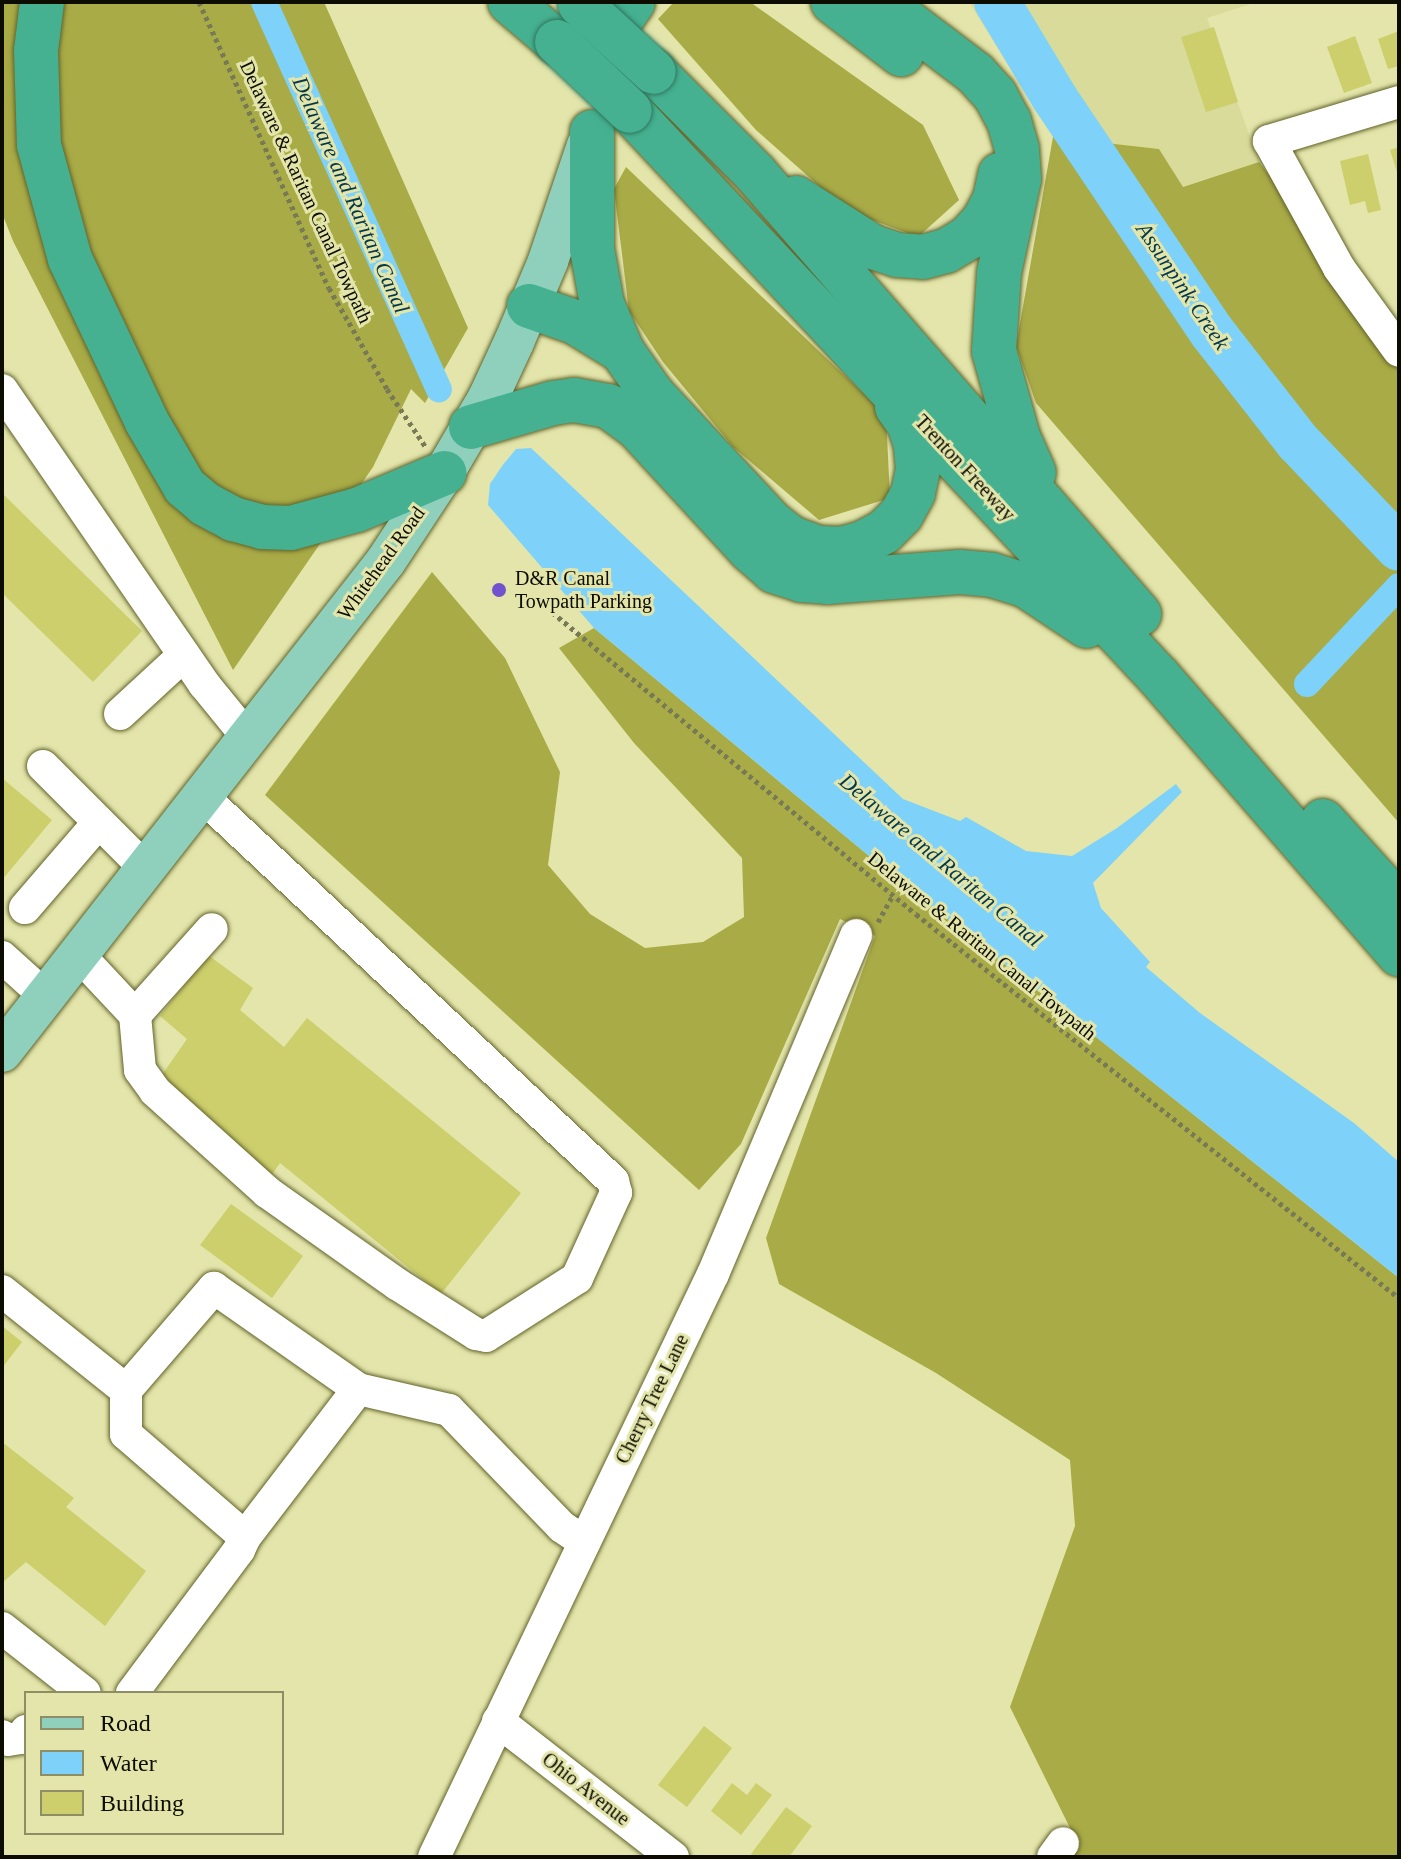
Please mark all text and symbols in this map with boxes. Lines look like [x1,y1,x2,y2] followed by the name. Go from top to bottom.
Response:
[234,57,378,327] street label: Delaware & Raritan Canal Towpath
[287,72,415,318] water label: Delaware and Raritan Canal
[1131,217,1235,355] water label: Assunpink Creek
[910,410,1020,526] street label: Trenton Freeway
[332,502,430,624] street label: Whitehead Road
[515,566,652,613] place label: D&R Canal Towpath Parking
[490,581,508,599] marker: D&R Canal Towpath Parking
[834,767,1048,953] water label: Delaware and Raritan Canal
[863,846,1101,1046] street label: Delaware & Raritan Canal Towpath
[610,1330,694,1468] street label: Cherry Tree Lane
[24,1691,284,1835] legend
[100,1710,151,1736] text: Road
[537,1747,635,1831] street label: Ohio Avenue
[100,1750,157,1776] text: Water
[100,1790,184,1816] text: Building

